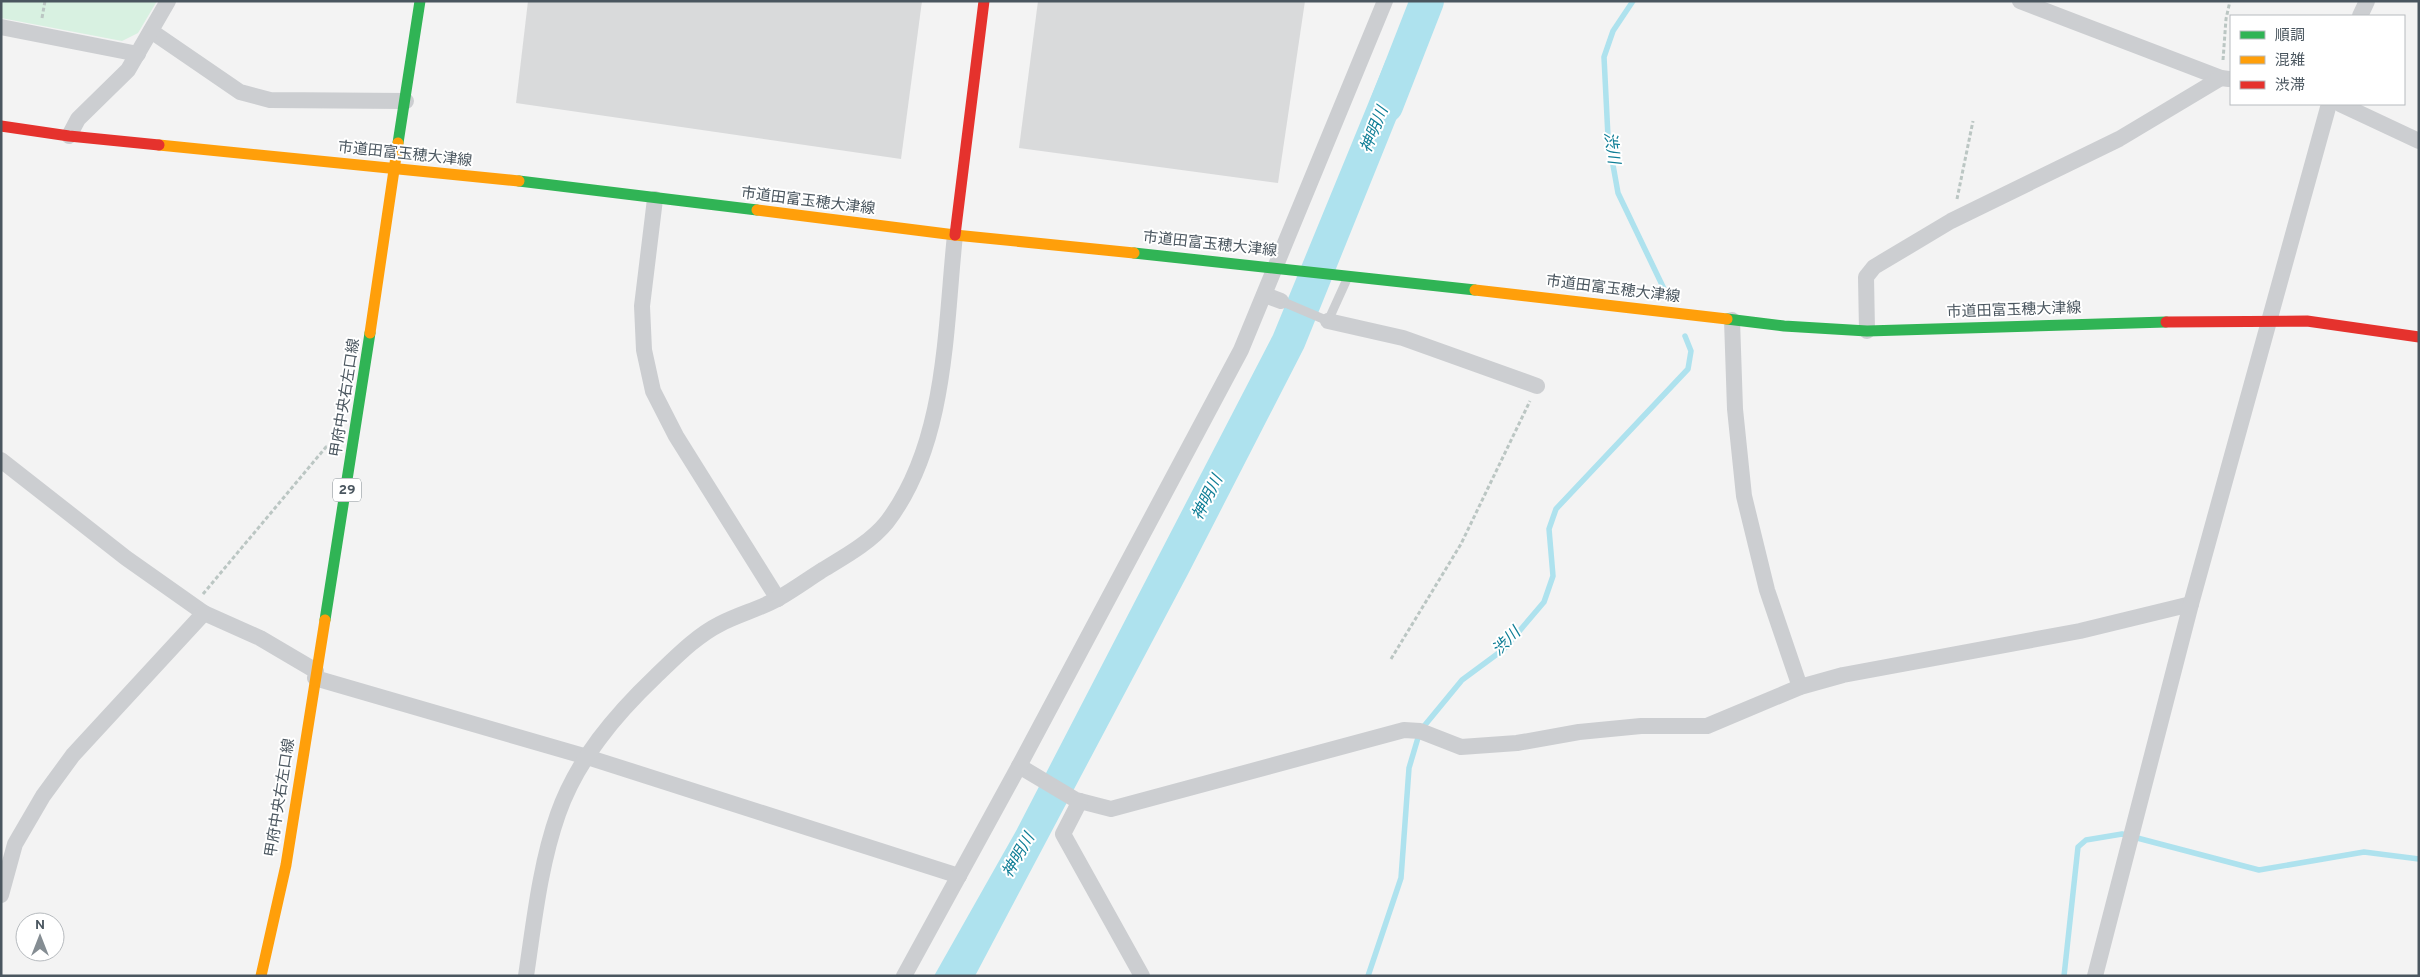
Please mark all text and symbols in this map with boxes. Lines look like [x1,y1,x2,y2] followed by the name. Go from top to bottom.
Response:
[2230,15,2405,105] legend
[2275,27,2305,46] text: 順調
[2275,52,2305,71] text: 混雑
[2275,77,2305,96] text: 渋滞
[1357,102,1394,156] water label: 神明川
[1599,131,1623,167] water label: 渋川
[337,138,473,172] street label: 市道田富玉穂大津線
[740,184,876,220] street label: 市道田富玉穂大津線
[1142,228,1278,262] street label: 市道田富玉穂大津線
[1545,272,1681,308] street label: 市道田富玉穂大津線
[1946,299,2082,323] street label: 市道田富玉穂大津線
[327,337,365,459] street label: 甲府中央右左口線
[1188,470,1229,524] water label: 神明川
[333,478,361,502] road number: 29
[1489,622,1527,660] water label: 渋川
[262,737,300,859] street label: 甲府中央右左口線
[998,828,1041,882] water label: 神明川
[15,912,65,962] north arrow
[35,917,45,934] text: N

